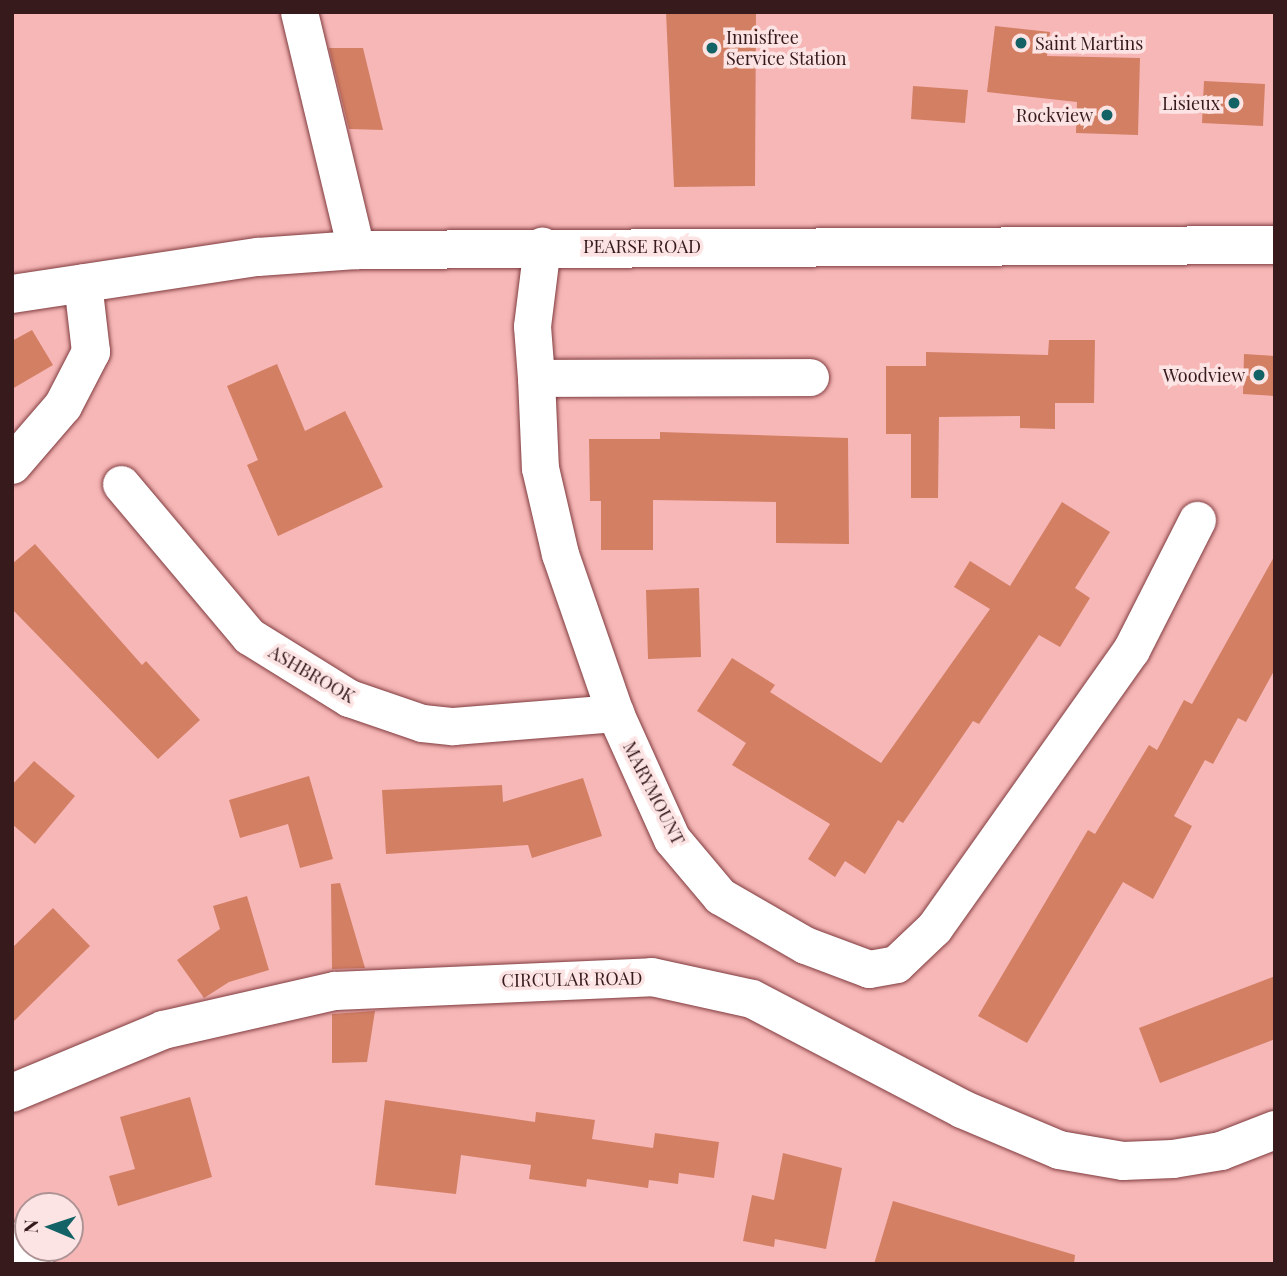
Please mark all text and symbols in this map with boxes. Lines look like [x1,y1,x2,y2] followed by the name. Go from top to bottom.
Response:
[726,27,847,70] place label: Innisfree Service Station
[1035,32,1144,54] place label: Saint Martins
[1013,35,1029,51] marker: Saint Martins
[704,40,720,56] marker: Innisfree Service Station
[1162,92,1220,114] place label: Lisieux
[1226,95,1242,111] marker: Lisieux
[1016,104,1093,126] place label: Rockview
[1099,107,1115,123] marker: Rockview
[583,235,701,257] street label: PEARSE ROAD
[1163,364,1245,386] place label: Woodview
[1251,367,1267,383] marker: Woodview
[265,641,359,707] street label: ASHBROOK
[619,738,689,848] street label: MARYMOUNT
[501,967,643,991] street label: CIRCULAR ROAD
[14,1192,84,1262] north arrow
[17,1219,43,1234] text: N

